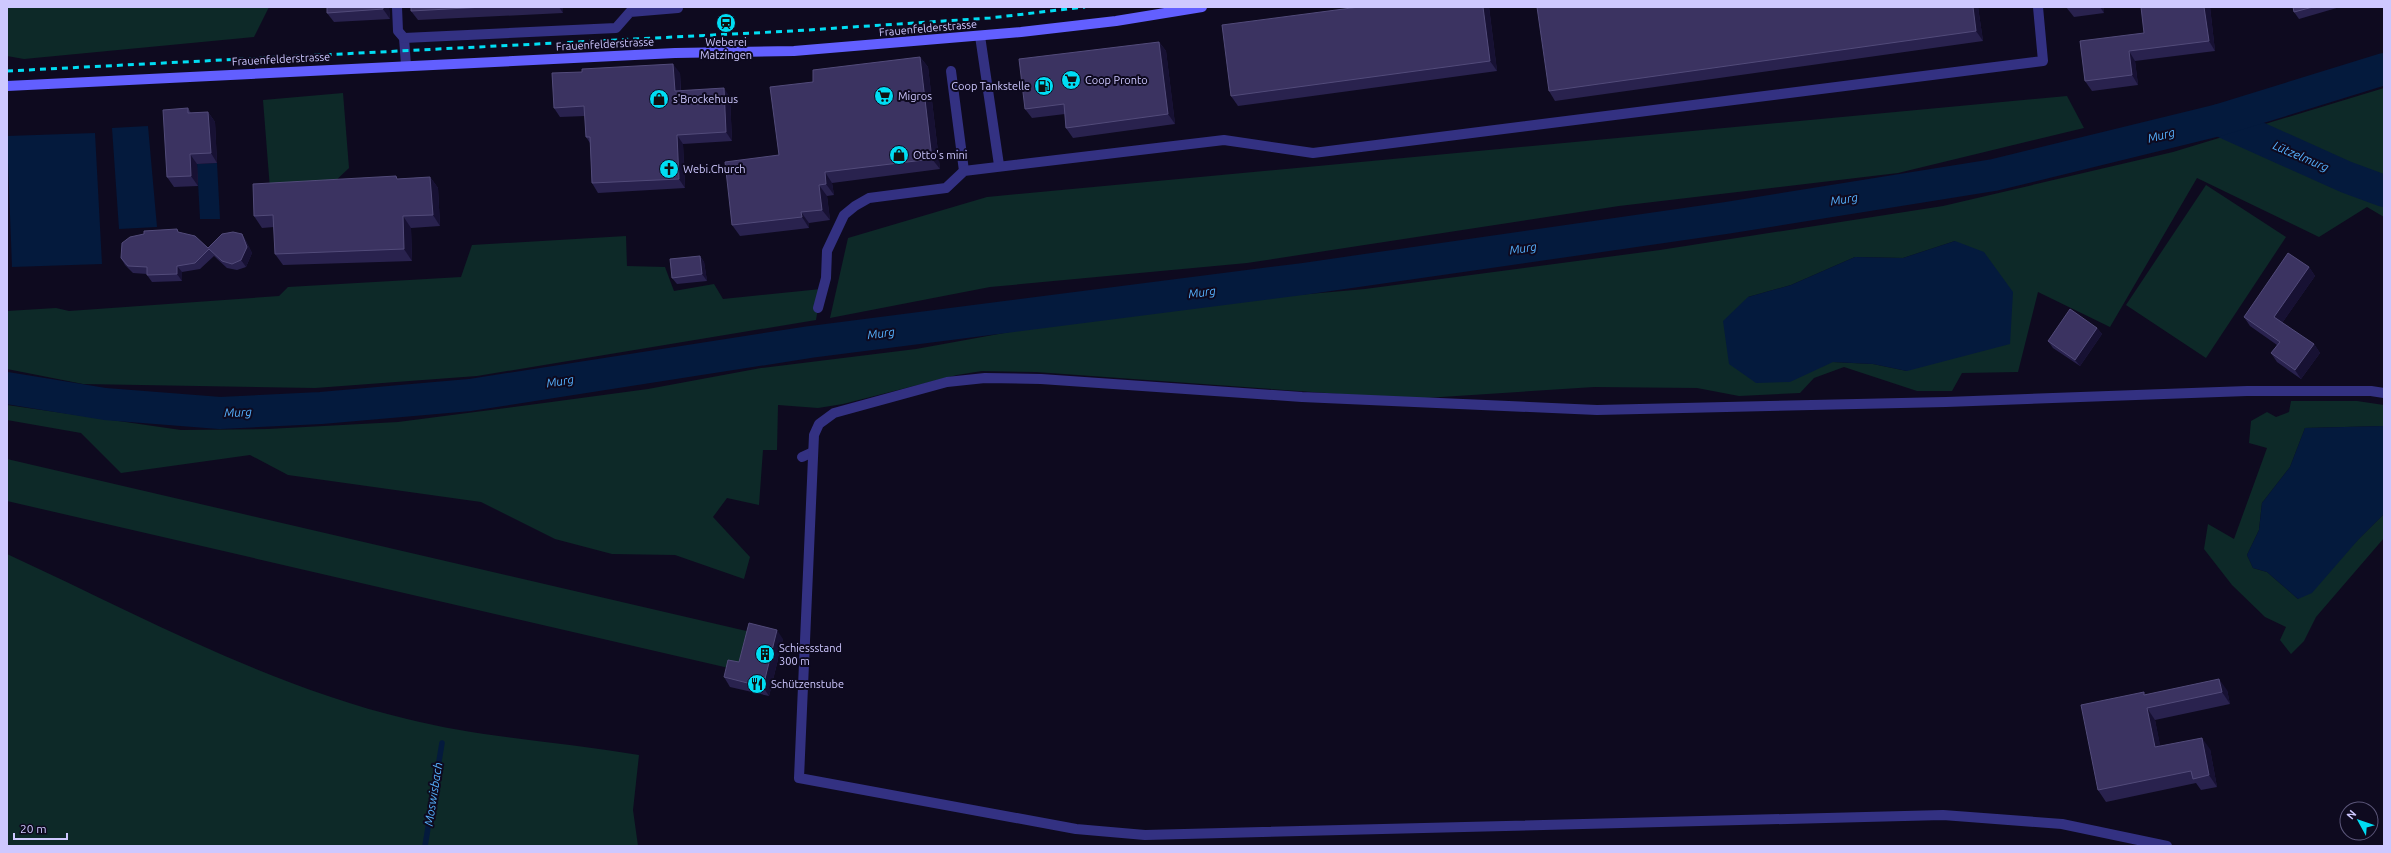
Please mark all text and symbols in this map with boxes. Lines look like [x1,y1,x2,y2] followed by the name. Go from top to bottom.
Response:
[715,12,737,34] station icon: Weberei Matzingen
[878,18,978,38] street label: Frauenfelderstrasse
[556,35,654,53] street label: Frauenfelderstrasse
[700,36,752,61] place label: Weberei Matzingen
[232,50,330,68] street label: Frauenfelderstrasse
[1060,69,1082,91] supermarket icon: Coop Pronto
[1085,74,1148,86] place label: Coop Pronto
[1033,75,1055,97] fuel station icon: Coop Tankstelle
[951,80,1030,92] place label: Coop Tankstelle
[873,85,895,107] supermarket icon: Migros
[648,88,670,110] shop icon: s'Brockehuus
[898,90,932,102] place label: Migros
[673,93,738,105] place label: s'Brockehuus
[2146,125,2176,145] water label: Murg
[2271,138,2331,174] water label: Lützelmurg
[888,144,910,166] shop icon: Otto's mini
[913,149,967,161] place label: Otto's mini
[658,158,680,180] church icon: Webi.Church
[683,163,746,175] place label: Webi.Church
[1829,190,1859,208] water label: Murg
[1508,240,1538,256] water label: Murg
[1187,284,1217,300] water label: Murg
[866,325,896,341] water label: Murg
[545,372,575,390] water label: Murg
[224,405,253,419] water label: Murg
[779,642,842,667] place label: Schiessstand 300 m
[754,643,776,665] building icon: Schiessstand 300 m
[746,673,768,695] restaurant icon: Schützenstube
[771,678,844,690] place label: Schützenstube
[422,761,444,827] water label: Moswisbach
[2339,801,2379,841] north arrow
[2344,808,2359,822] text: N
[14,815,67,841] scale bar
[20,822,47,835] text: 20 m

